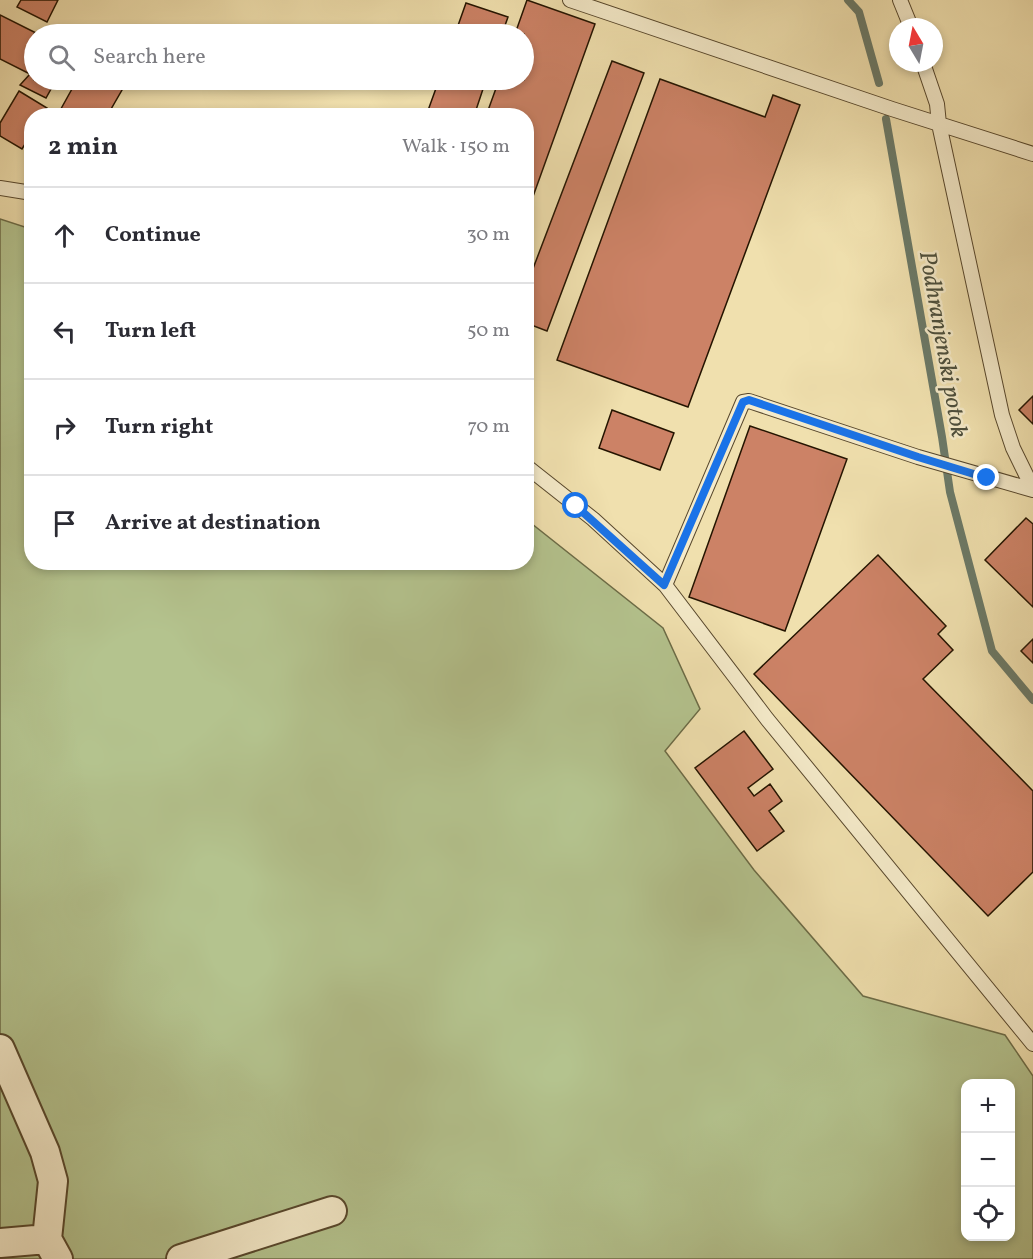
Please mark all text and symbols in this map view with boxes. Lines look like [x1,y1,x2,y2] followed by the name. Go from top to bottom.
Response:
[889,18,943,72] north arrow
[24,24,534,90] search box
[45,41,78,74] icon: search
[93,42,206,73] text: Search here
[48,129,118,165] text: 2 min
[402,133,510,161] text: Walk · 150 m
[48,219,81,252] icon: ahead
[105,220,201,251] text: Continue
[466,221,510,249] text: 30 m
[909,248,975,440] water label: Podhranjenski potok
[48,315,81,348] icon: left
[105,316,196,347] text: Turn left
[467,317,510,345] text: 50 m
[48,411,81,444] icon: right
[105,412,213,443] text: Turn right
[467,413,510,441] text: 70 m
[973,464,999,490] route end
[562,492,588,518] route start
[48,507,81,540] icon: arrive
[105,508,321,539] text: Arrive at destination
[961,1079,1015,1241] map controls
[961,1079,1015,1133] button: +
[961,1133,1015,1187] button: −
[961,1187,1015,1241] button: locate

